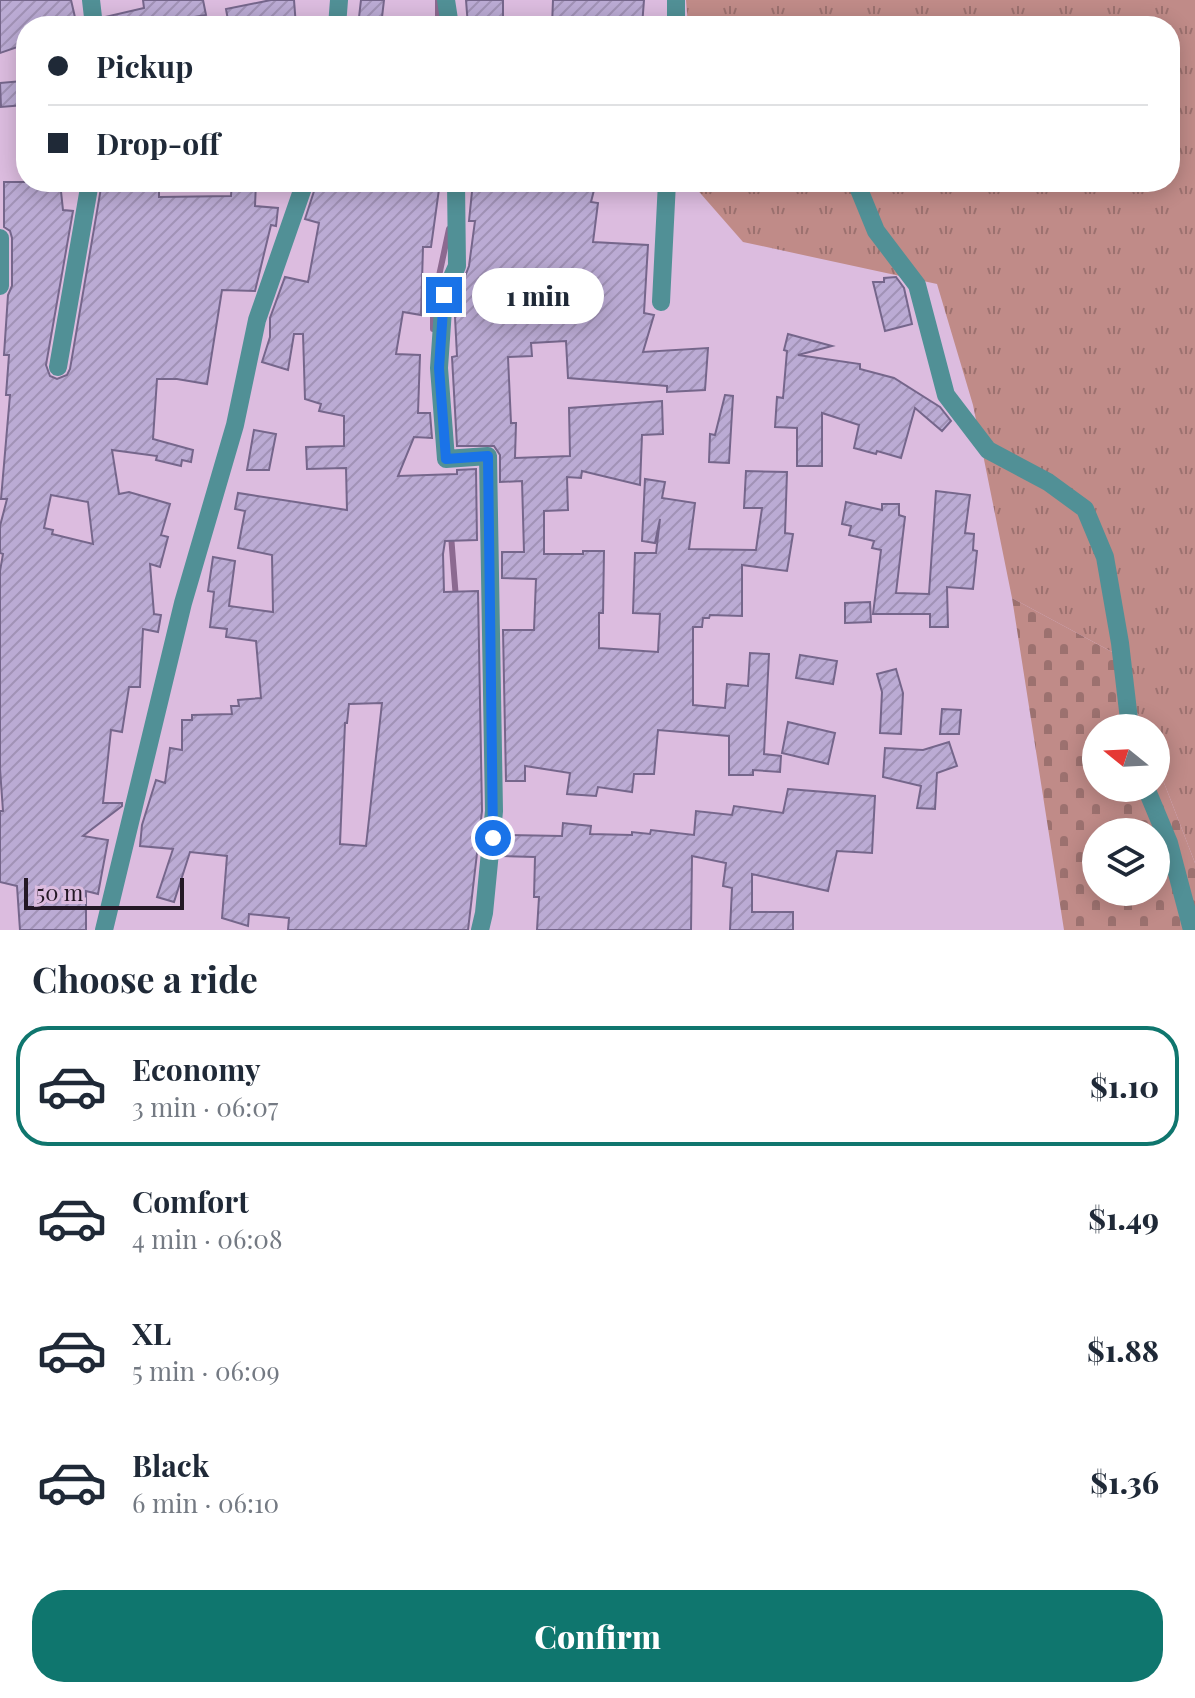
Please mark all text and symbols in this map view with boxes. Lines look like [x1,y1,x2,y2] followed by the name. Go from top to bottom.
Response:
[96,46,193,86] text: Pickup
[96,123,220,163] text: Drop-off
[472,267,604,323] callout: 1 min
[426,277,462,313] route end
[506,278,570,313] text: 1 min
[1082,714,1170,802] north arrow
[1082,714,1170,906] map controls
[1082,818,1170,906] button: layers
[475,820,511,856] route start
[24,874,184,910] scale bar
[36,877,83,907] text: 50 m
[32,954,258,1002] text: Choose a ride
[132,1049,261,1089] text: Economy
[36,1050,108,1122] icon: car
[1090,1066,1159,1106] text: $1.10
[132,1089,278,1124] text: 3 min · 06:07
[132,1181,249,1221] text: Comfort
[36,1182,108,1254] icon: car
[1088,1198,1159,1238] text: $1.49
[132,1221,282,1256] text: 4 min · 06:08
[132,1313,171,1353] text: XL
[36,1314,108,1386] icon: car
[1087,1330,1159,1370] text: $1.88
[132,1353,280,1388] text: 5 min · 06:09
[132,1445,209,1485] text: Black
[36,1446,108,1518] icon: car
[1090,1462,1159,1502] text: $1.36
[132,1485,279,1520] text: 6 min · 06:10
[32,1590,1163,1682] button: Confirm

